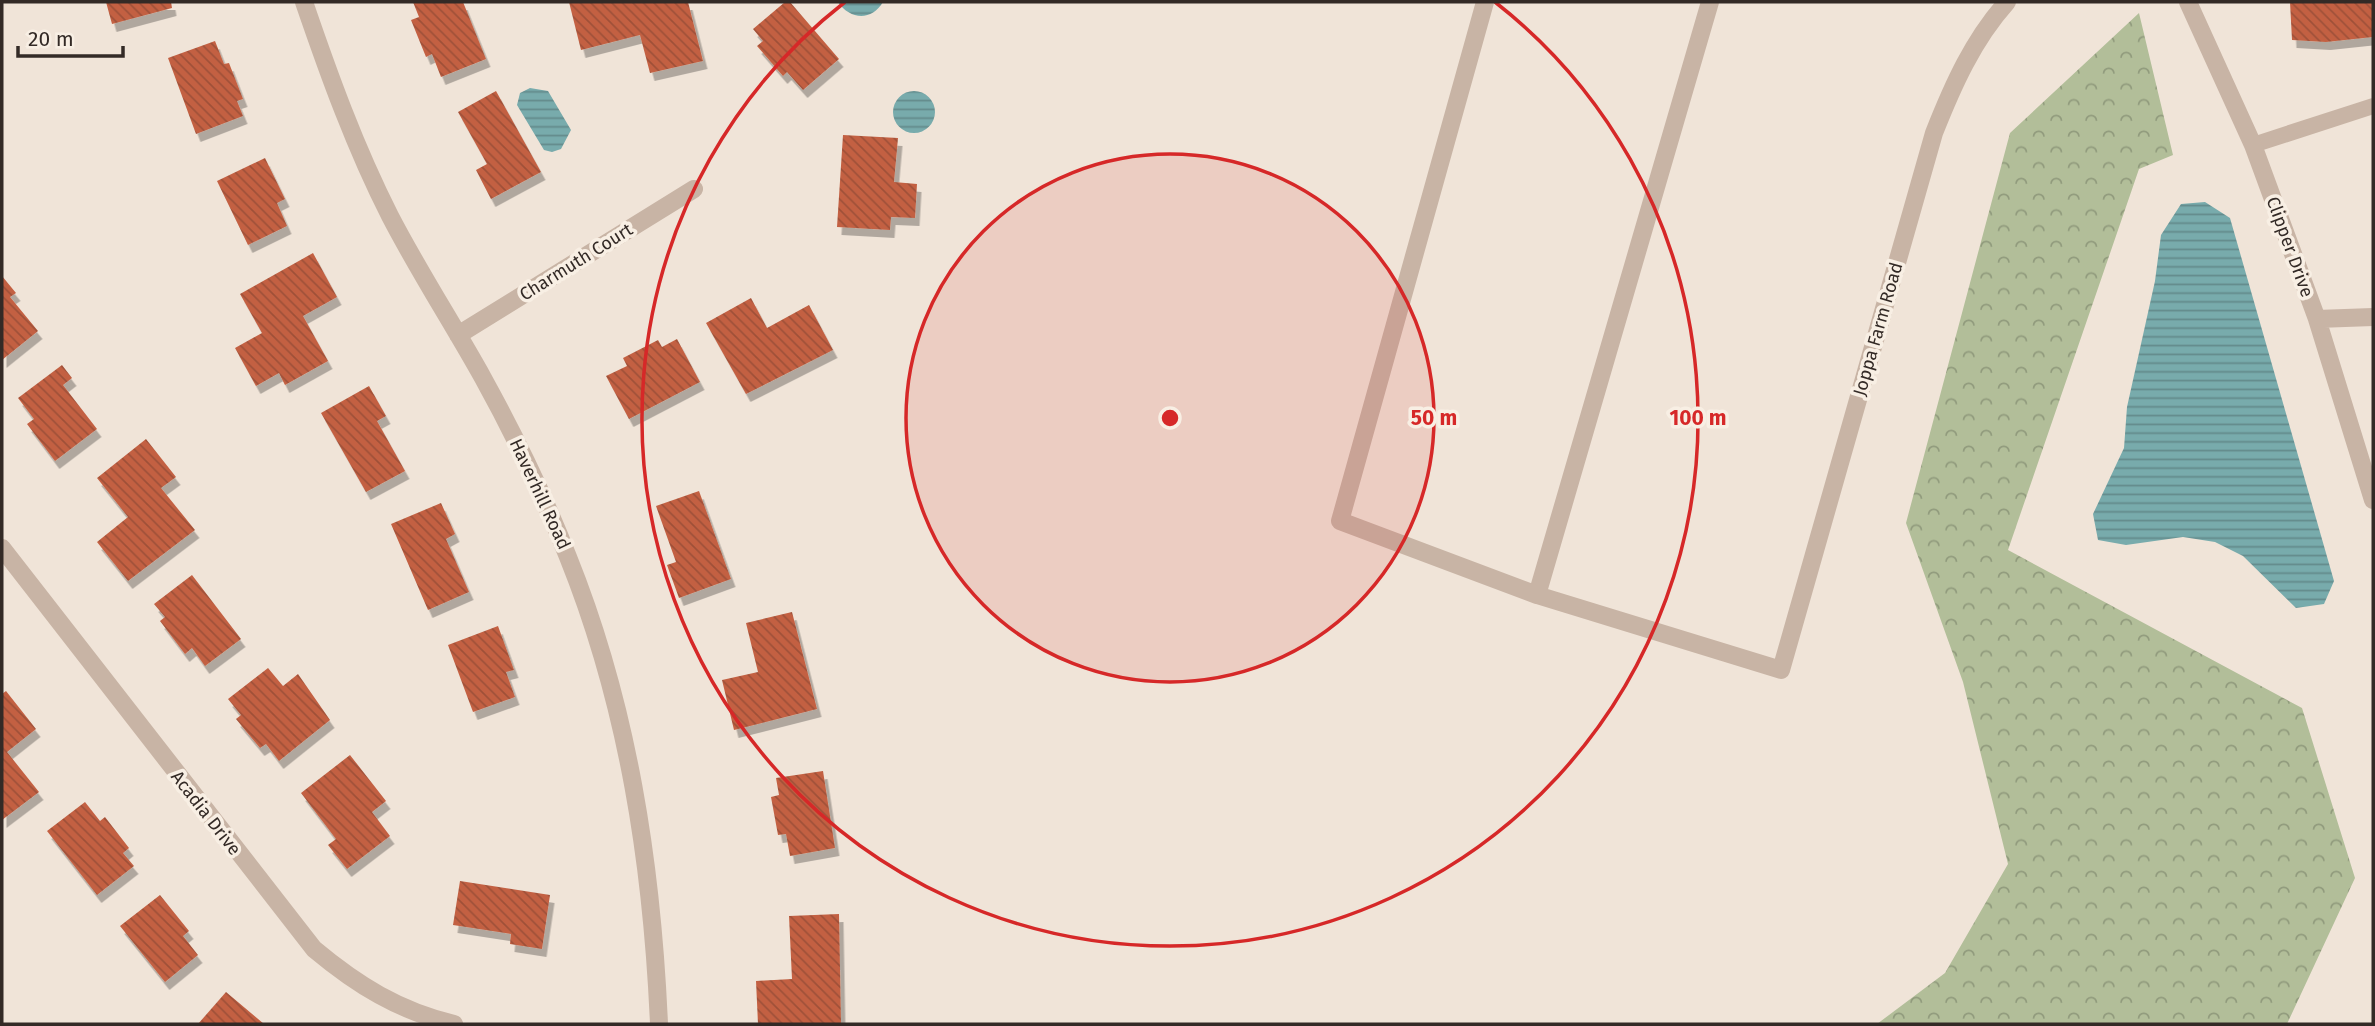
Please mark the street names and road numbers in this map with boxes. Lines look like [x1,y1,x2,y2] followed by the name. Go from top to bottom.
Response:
[2262,194,2318,300] street label: Clipper Drive
[515,218,637,306] street label: Charmuth Court
[1848,260,1908,398] street label: Joppa Farm Road
[505,435,575,553] street label: Haverhill Road
[166,766,246,860] street label: Acadia Drive

